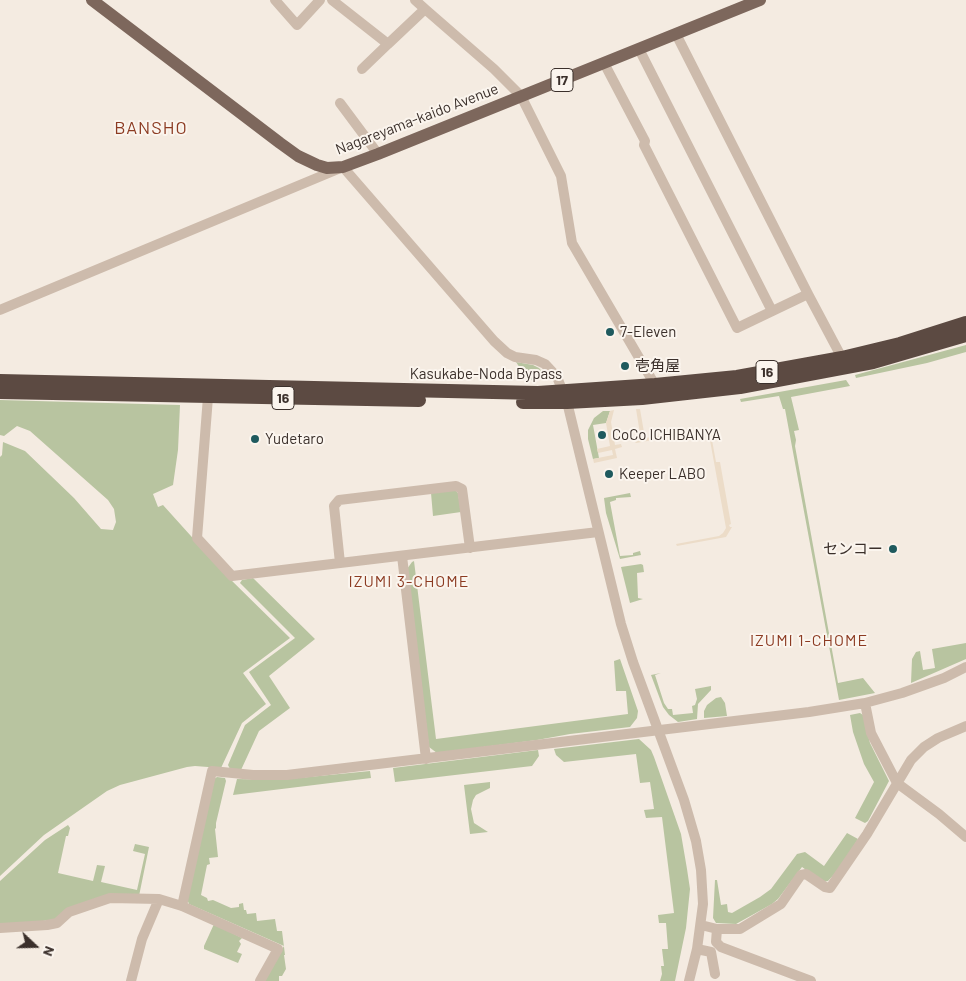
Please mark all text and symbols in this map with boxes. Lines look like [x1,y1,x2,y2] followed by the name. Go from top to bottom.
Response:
[551,68,573,92] road number: 17
[333,80,501,158] street label: Nagareyama-kaido Avenue
[114,117,188,139] district label: BANSHO
[620,323,676,341] place label: 7-Eleven
[604,326,616,338] marker: 7-Eleven
[635,357,680,375] place label: 壱角屋
[619,360,631,372] marker: 壱角屋
[756,361,778,384] road number: 16
[410,365,562,383] street label: Kasukabe-Noda Bypass
[272,386,294,409] road number: 16
[612,426,721,444] place label: CoCo ICHIBANYA
[596,429,608,441] marker: CoCo ICHIBANYA
[265,430,324,448] place label: Yudetaro
[249,433,261,445] marker: Yudetaro
[619,465,706,483] place label: Keeper LABO
[603,468,615,480] marker: Keeper LABO
[823,540,883,558] place label: センコー
[887,543,899,555] marker: センコー
[347,572,471,592] district label: IZUMI 3-CHOME
[748,631,870,651] district label: IZUMI 1-CHOME
[10,921,60,971] north arrow
[40,944,59,959] text: N

